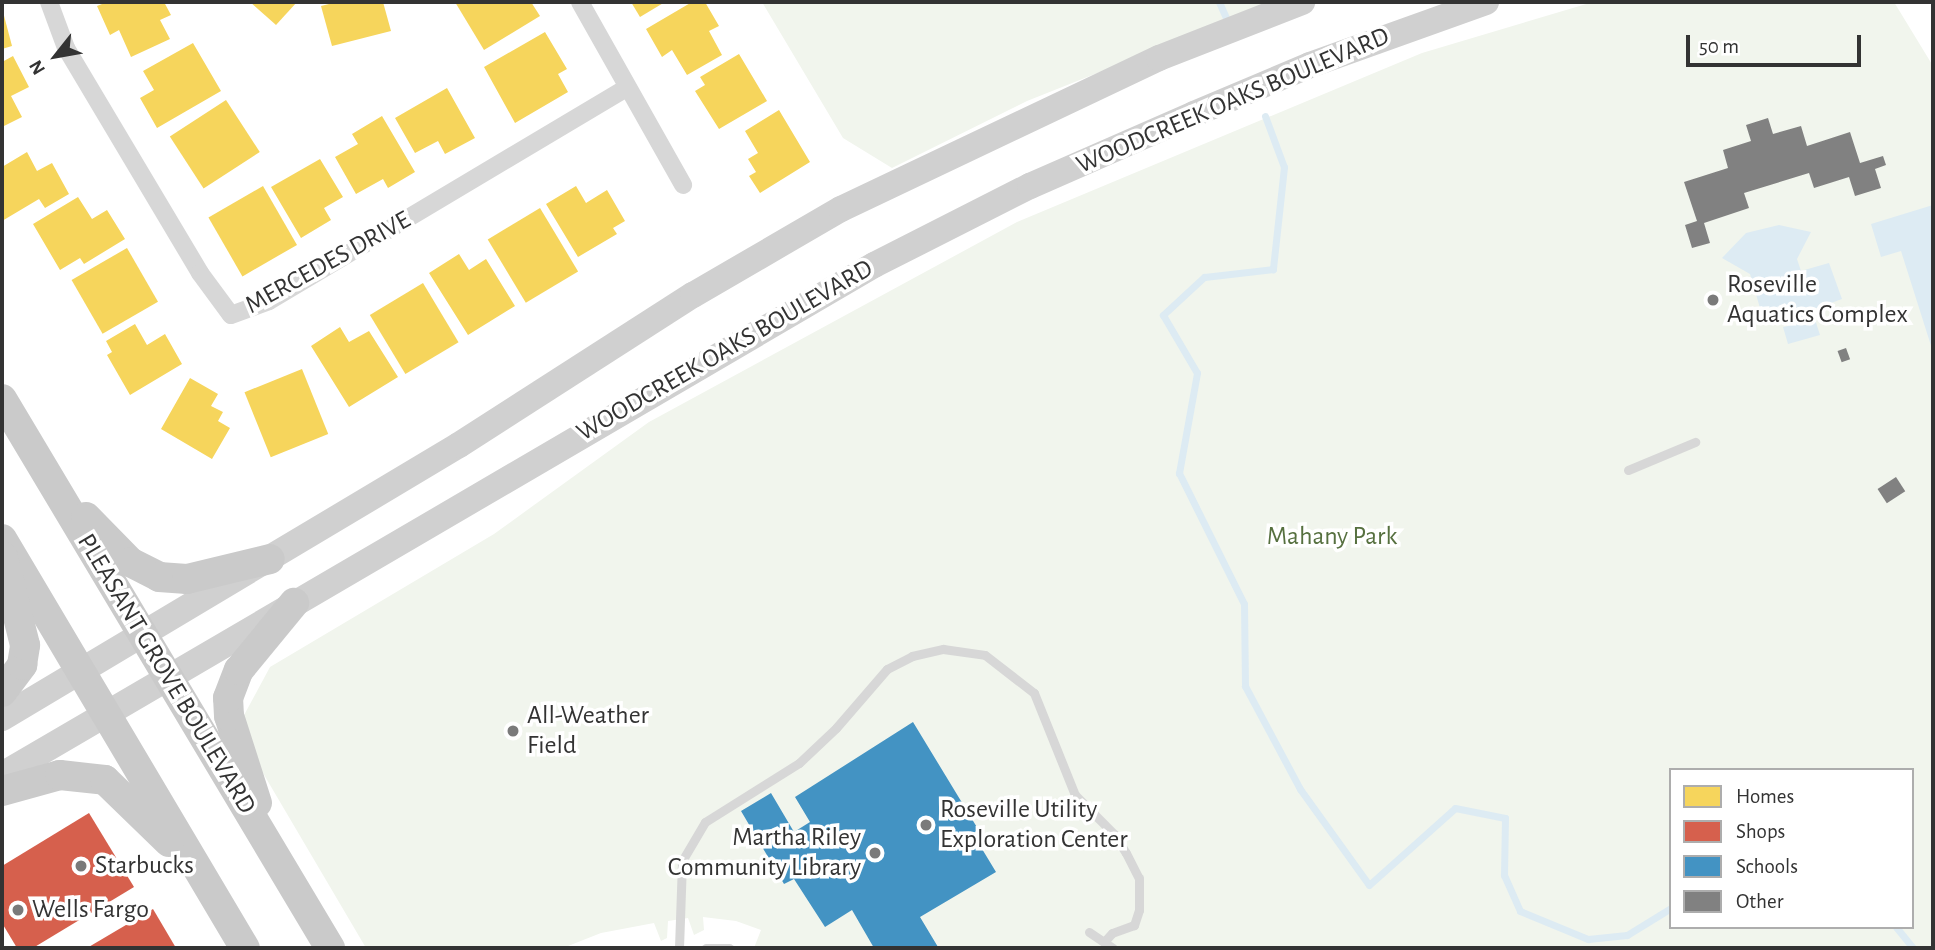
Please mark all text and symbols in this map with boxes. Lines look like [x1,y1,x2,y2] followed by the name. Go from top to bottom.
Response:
[21,21,91,91] north arrow
[1072,21,1394,181] street label: WOODCREEK OAKS BOULEVARD
[1690,21,1865,65] scale bar
[1699,36,1739,57] text: 50 m
[26,57,49,78] text: N
[240,205,416,321] street label: MERCEDES DRIVE
[571,253,879,449] street label: WOODCREEK OAKS BOULEVARD
[1727,269,1908,330] place label: Roseville Aquatics Complex
[1705,292,1721,308] marker: Roseville Aquatics Complex
[1267,521,1397,553] park label: Mahany Park
[70,528,262,820] street label: PLEASANT GROVE BOULEVARD
[527,700,649,762] place label: All-Weather Field
[505,723,521,739] marker: All-Weather Field
[1669,768,1914,929] legend
[1736,786,1794,807] text: Homes
[940,794,1128,856] place label: Roseville Utility Exploration Center
[918,817,934,833] marker: Roseville Utility Exploration Center
[1736,821,1785,842] text: Shops
[668,822,861,884] place label: Martha Riley Community Library
[867,845,883,861] marker: Martha Riley Community Library
[95,850,194,882] place label: Starbucks
[1736,856,1798,877] text: Schools
[73,858,89,874] marker: Starbucks
[1736,891,1783,912] text: Other
[32,894,149,926] place label: Wells Fargo
[10,902,26,918] marker: Wells Fargo

